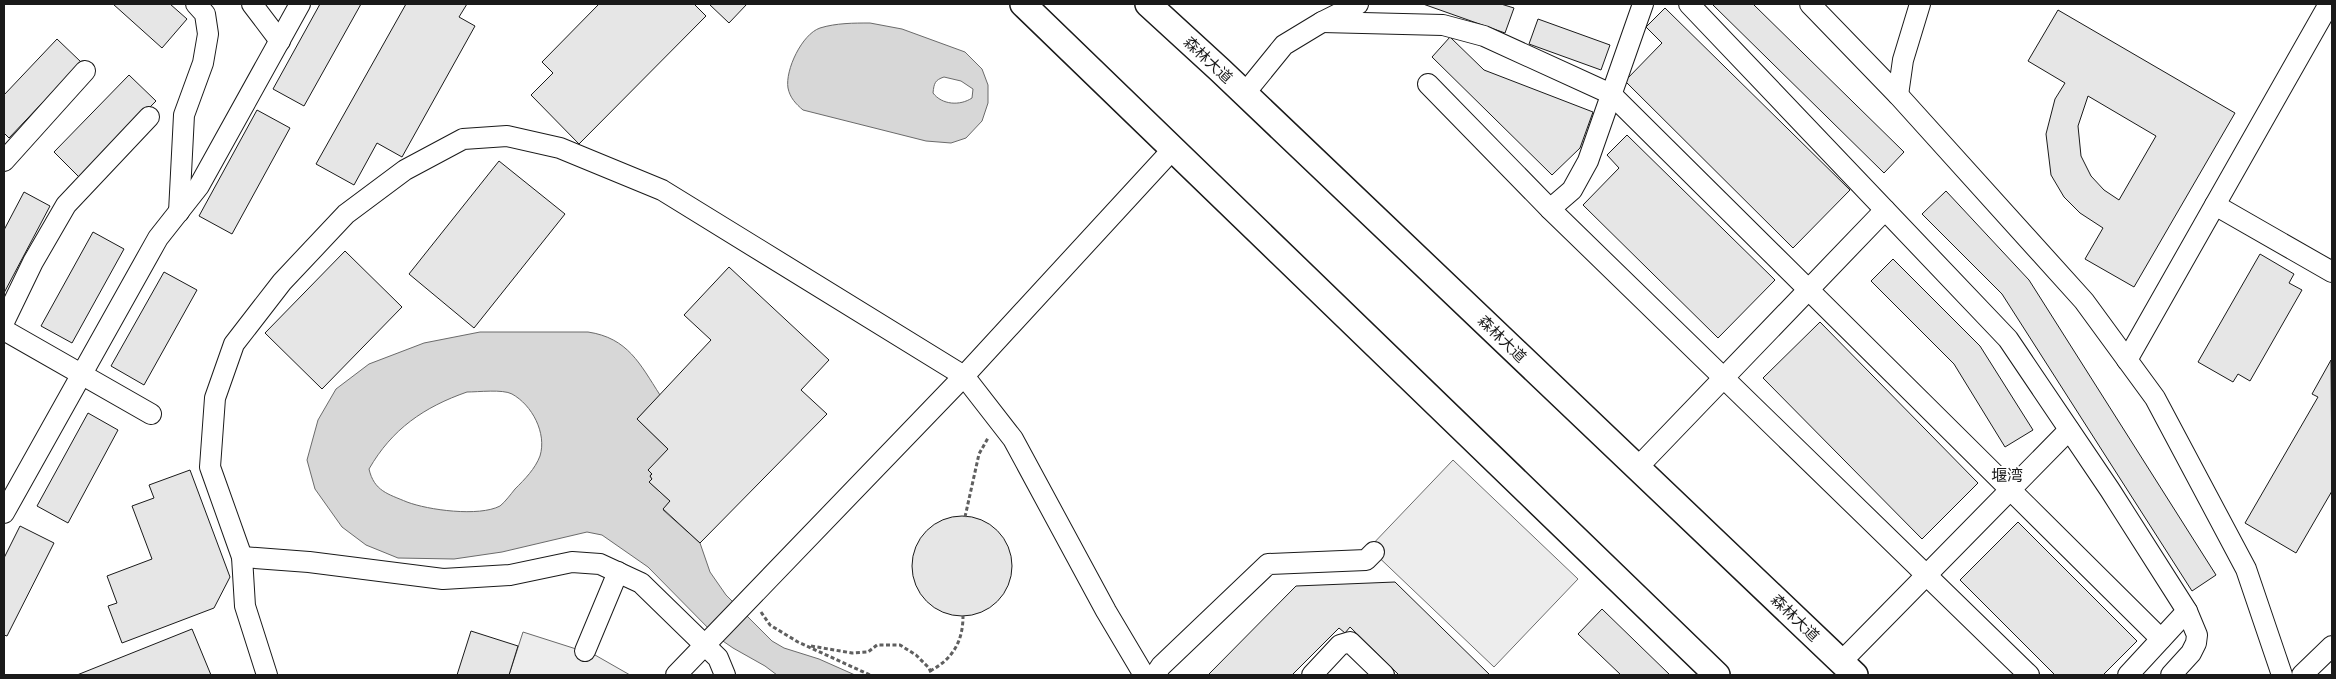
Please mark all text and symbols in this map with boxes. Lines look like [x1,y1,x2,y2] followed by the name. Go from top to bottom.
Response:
[1181,33,1236,86] street label: 森林大道
[1475,312,1530,366] street label: 森林大道
[1991,467,2023,484] district label: 堰湾
[1768,591,1823,645] street label: 森林大道

